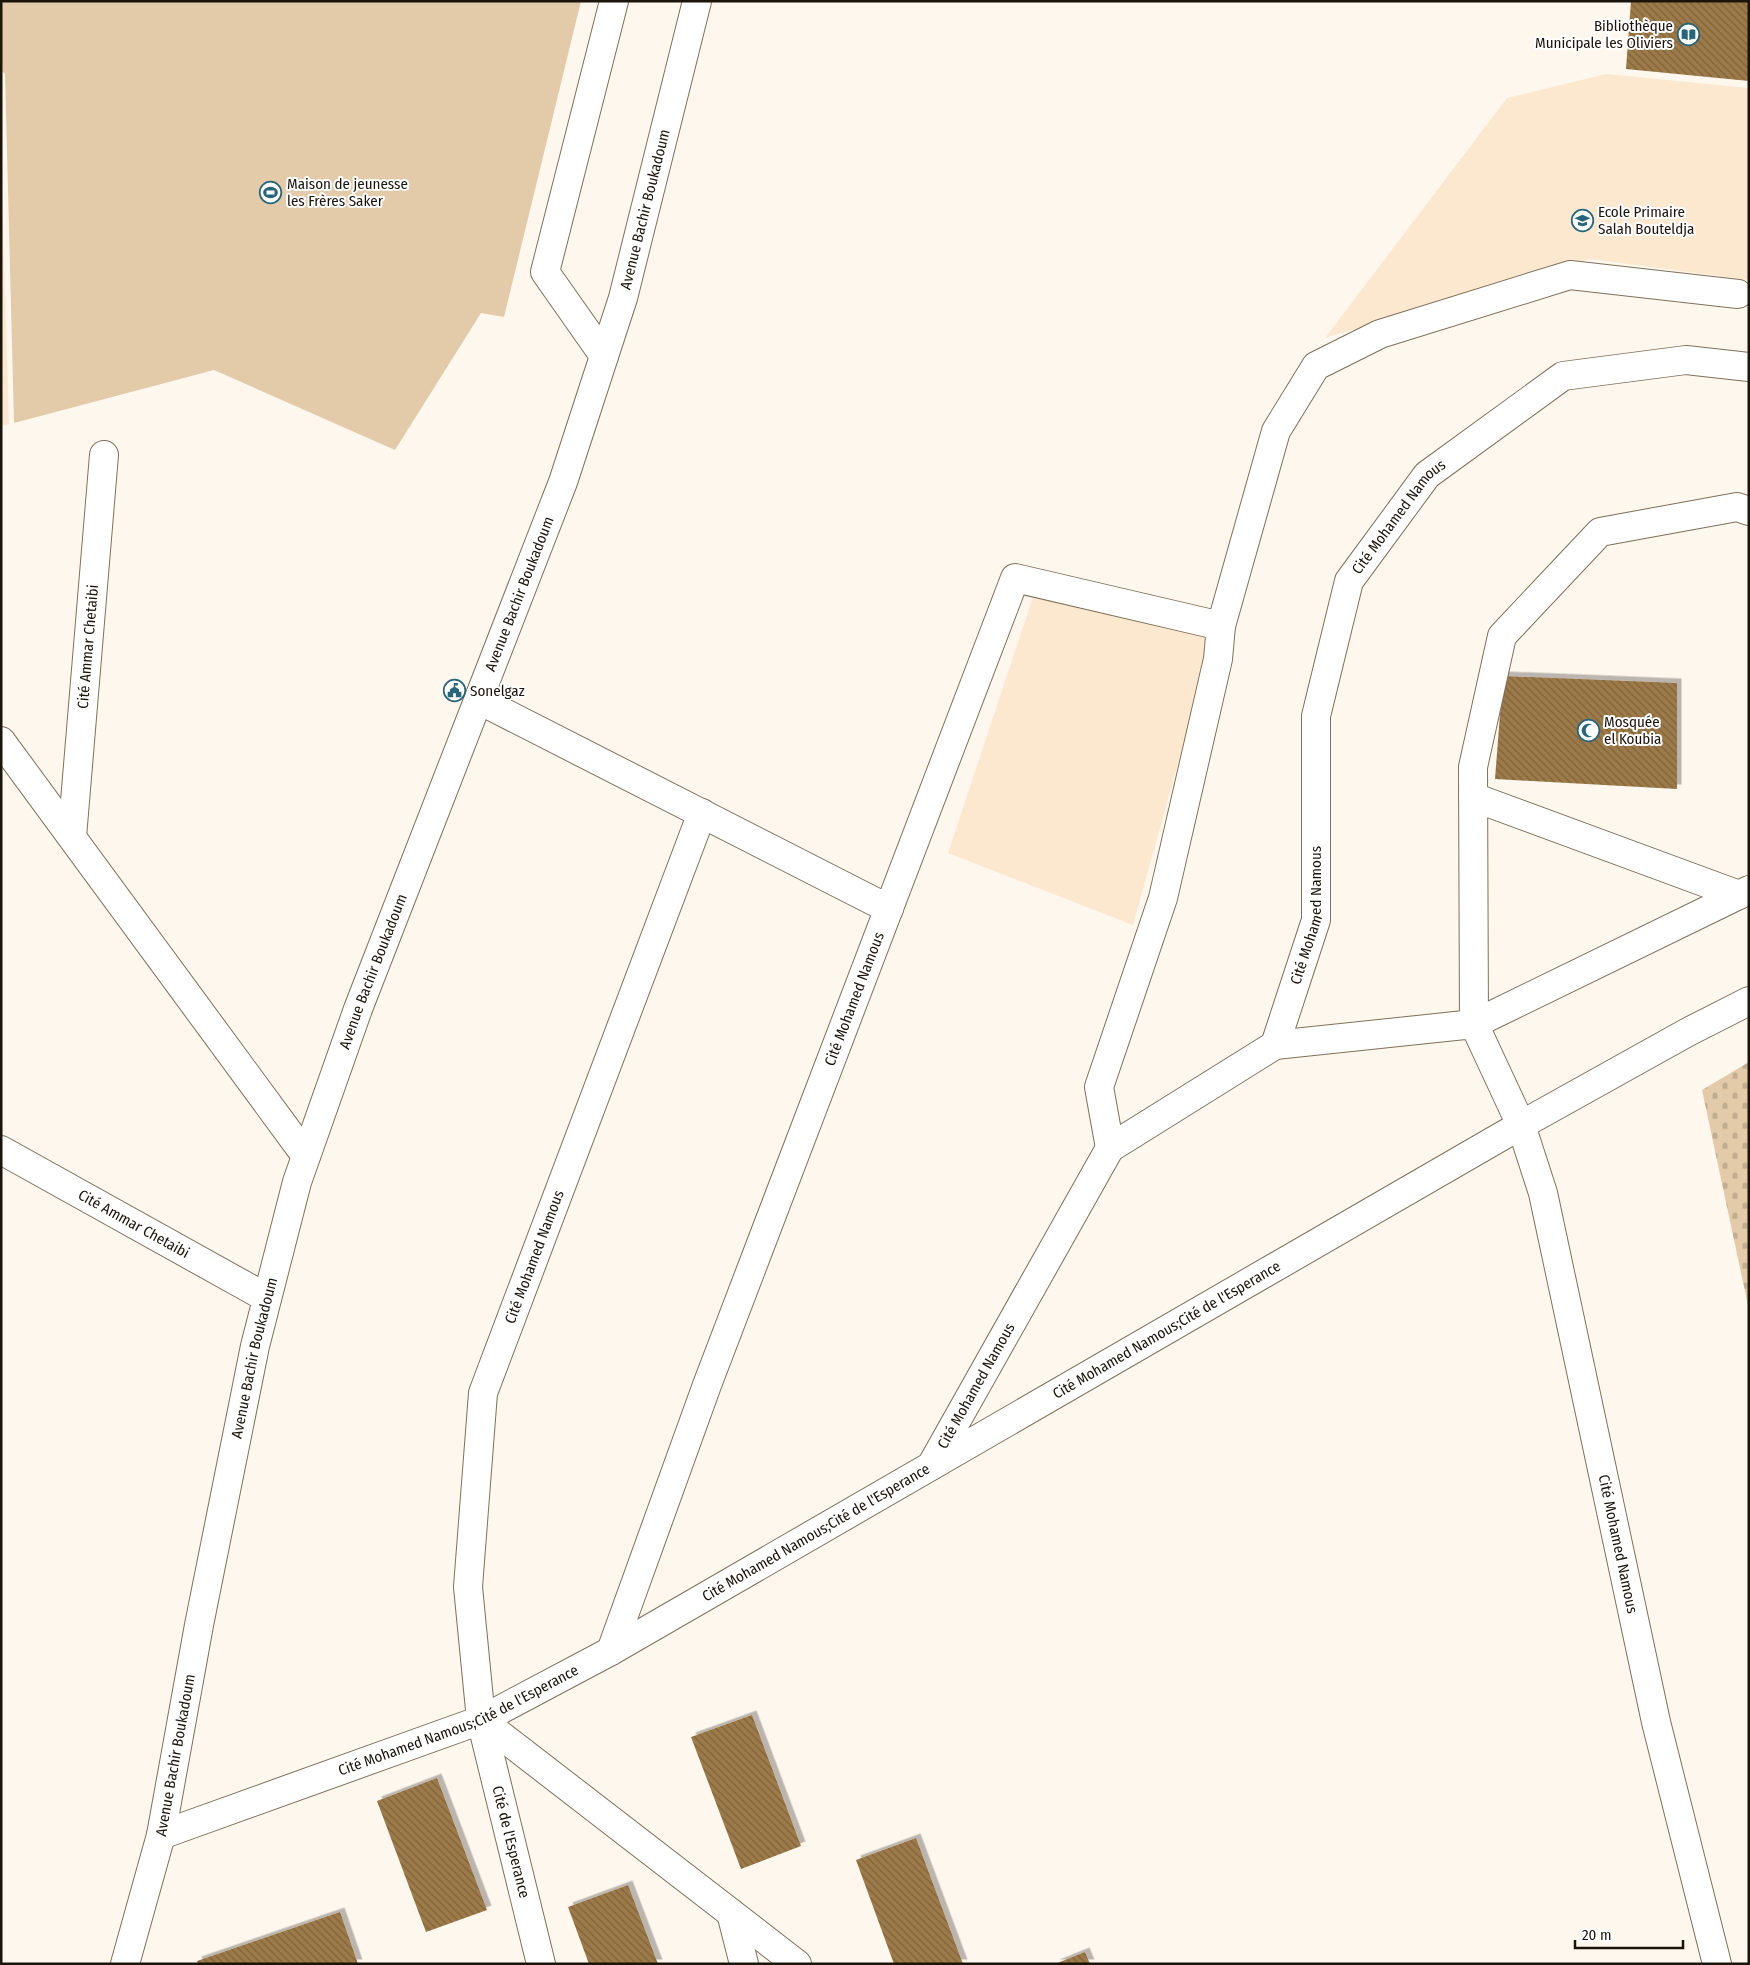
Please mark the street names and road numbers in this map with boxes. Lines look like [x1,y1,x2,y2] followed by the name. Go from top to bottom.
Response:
[616,127,674,291] street label: Avenue Bachir Boukadoum
[1348,456,1449,578] street label: Cité Mohamed Namous
[481,514,558,674] street label: Avenue Bachir Boukadoum
[74,584,102,710] street label: Cité Ammar Chetaibi
[1286,846,1326,987] street label: Cité Mohamed Namous
[336,891,411,1052] street label: Avenue Bachir Boukadoum
[821,930,888,1068] street label: Cité Mohamed Namous
[75,1186,193,1262] street label: Cité Ammar Chetaibi
[501,1187,568,1326] street label: Cité Mohamed Namous
[1050,1257,1284,1403] street label: Cité Mohamed Namous;Cité de l'Esperance
[228,1276,281,1440] street label: Avenue Bachir Boukadoum
[934,1320,1019,1452] street label: Cité Mohamed Namous
[699,1460,933,1605] street label: Cité Mohamed Namous;Cité de l'Esperance
[1594,1473,1642,1615] street label: Cité Mohamed Namous
[336,1661,581,1780] street label: Cité Mohamed Namous;Cité de l'Esperance
[152,1673,199,1838] street label: Avenue Bachir Boukadoum
[488,1784,534,1900] street label: Cité de l'Esperance

